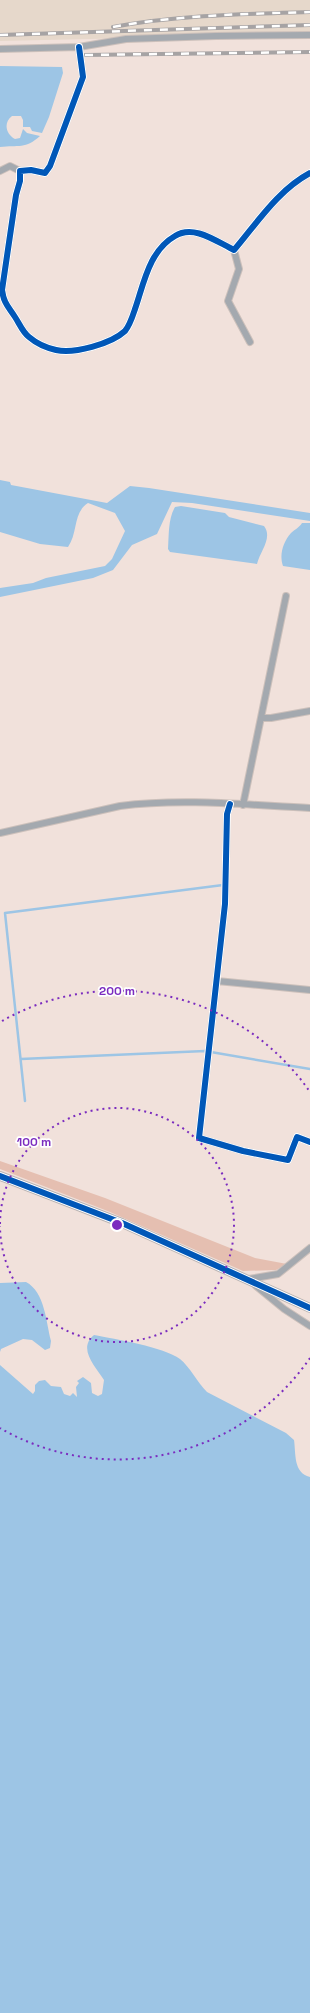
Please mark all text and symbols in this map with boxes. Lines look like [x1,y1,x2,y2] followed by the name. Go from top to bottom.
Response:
[99,983,135,999] text: 200 m
[17,1134,51,1150] text: 100 m
[110,1218,124,1232] centre of rings

